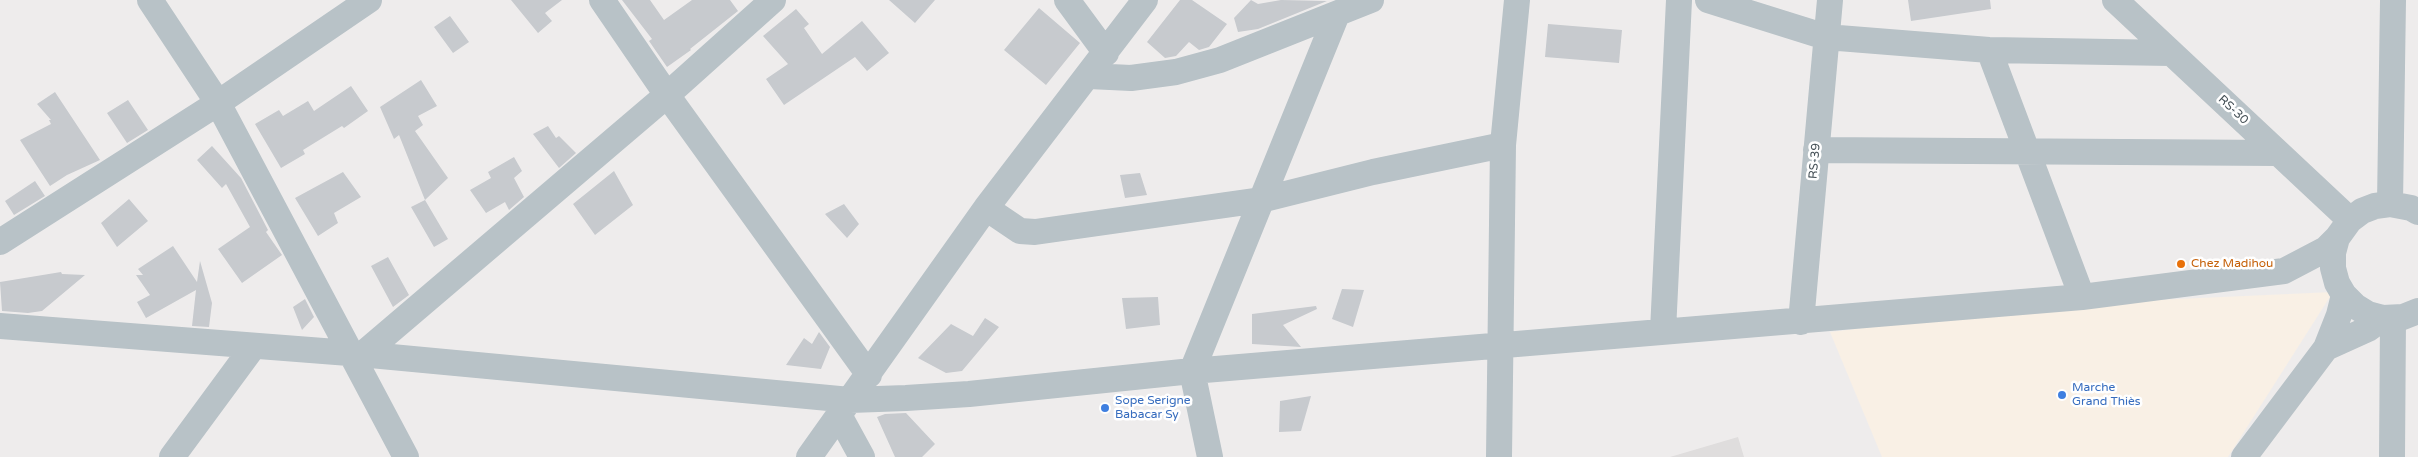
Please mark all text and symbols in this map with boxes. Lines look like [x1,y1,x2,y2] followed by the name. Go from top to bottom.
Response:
[2215,92,2251,128] street label: RS-30
[1806,142,1824,180] street label: RS-39
[2191,257,2273,271] place label: Chez Madihou
[2175,258,2187,270] marker: Chez Madihou
[2072,381,2141,409] place label: Marche Grand Thiès
[2056,389,2068,401] marker: Marche Grand Thiès
[1115,394,1191,422] place label: Sope Serigne Babacar Sy
[1099,402,1111,414] marker: Sope Serigne Babacar Sy

